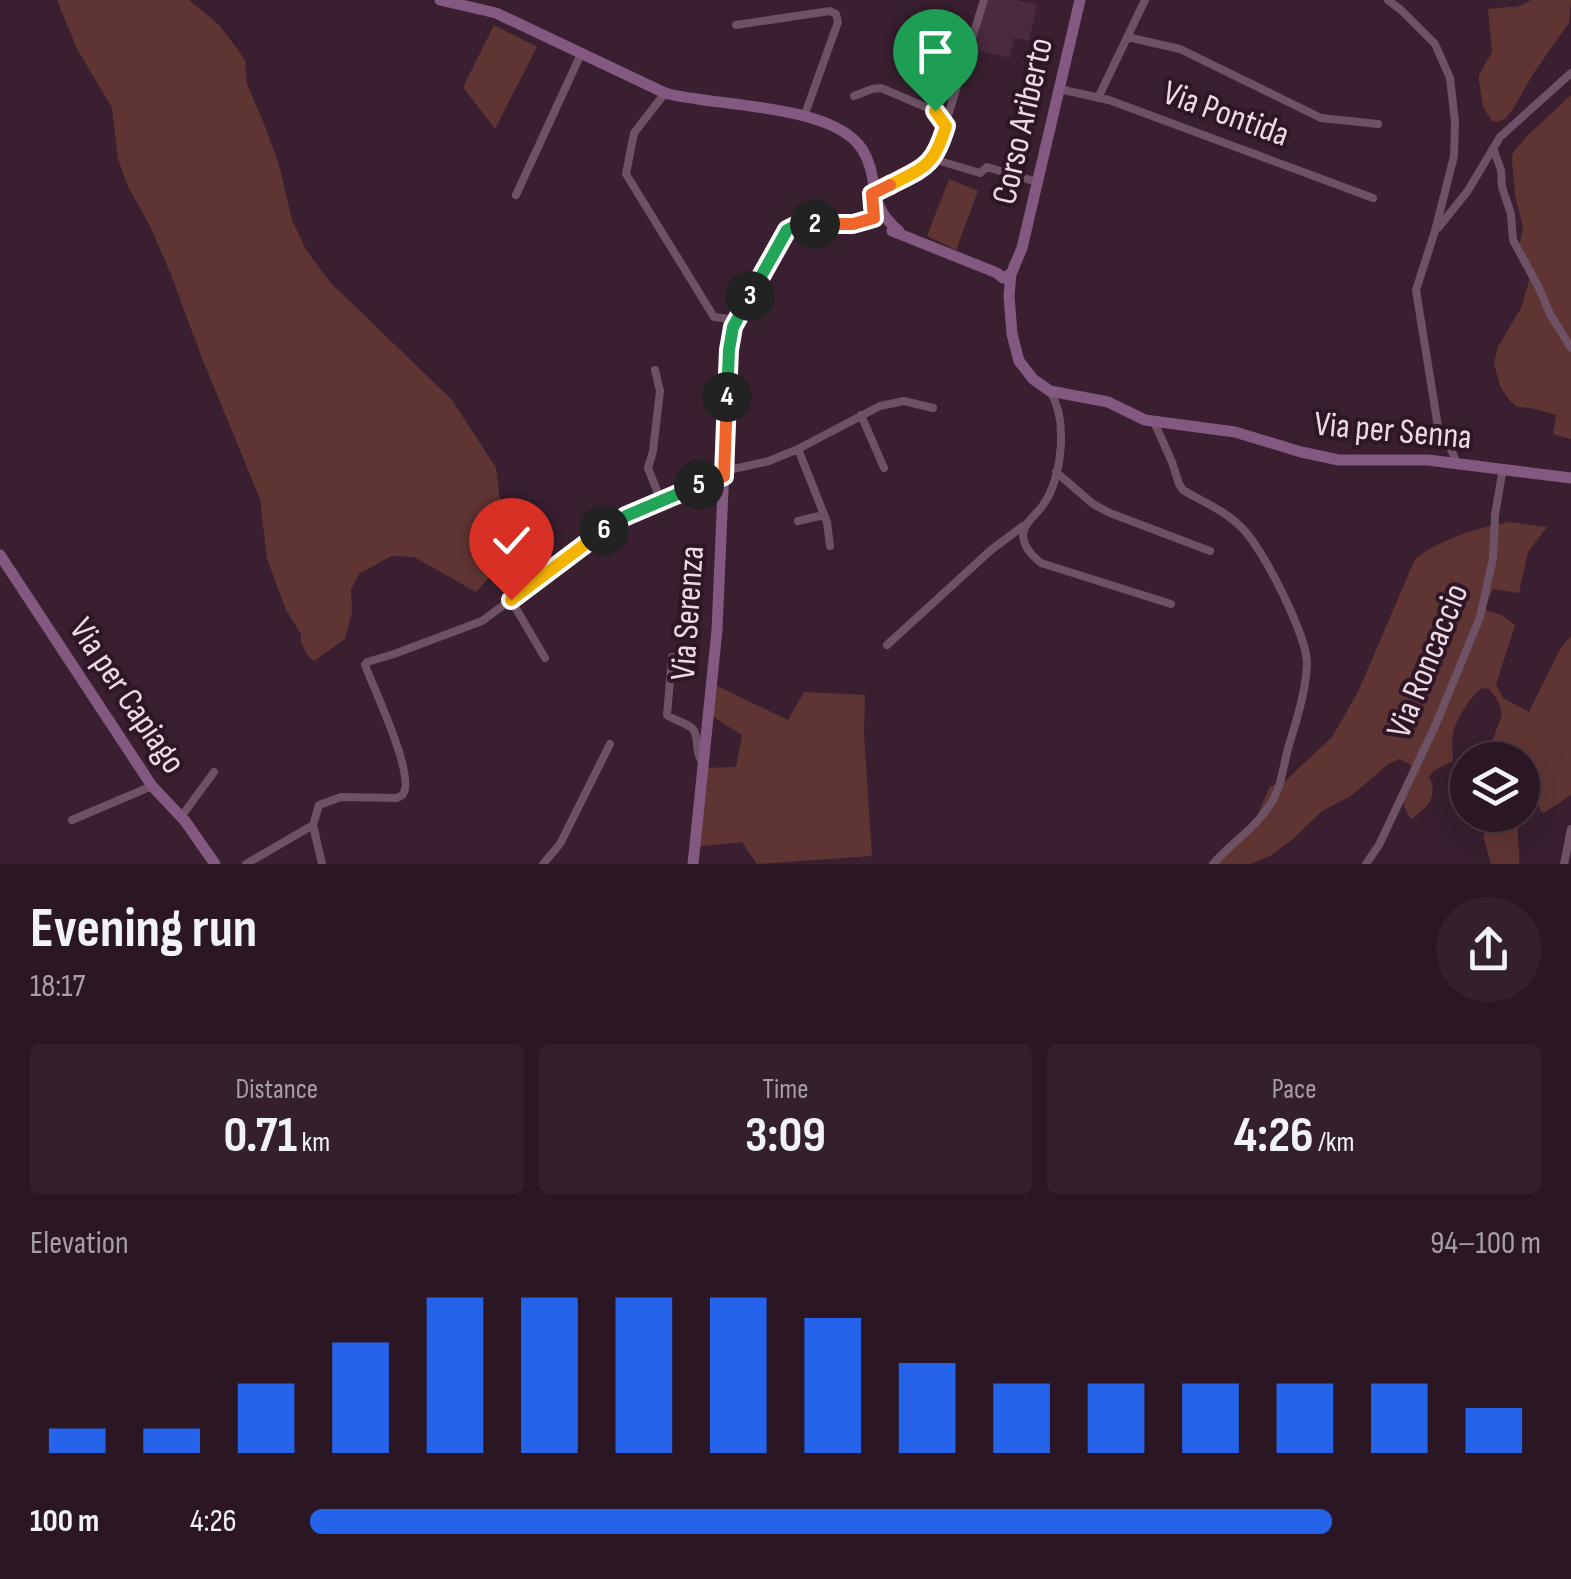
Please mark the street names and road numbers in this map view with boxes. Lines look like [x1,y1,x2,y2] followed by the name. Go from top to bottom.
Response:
[983,34,1063,208] street label: Corso Ariberto
[1157,71,1295,157] street label: Via Pontida
[1312,403,1474,459] street label: Via per Senna
[662,544,714,682] street label: Via Serenza
[1378,578,1478,744] street label: Via Roncaccio
[59,610,195,782] street label: Via per Capiago

